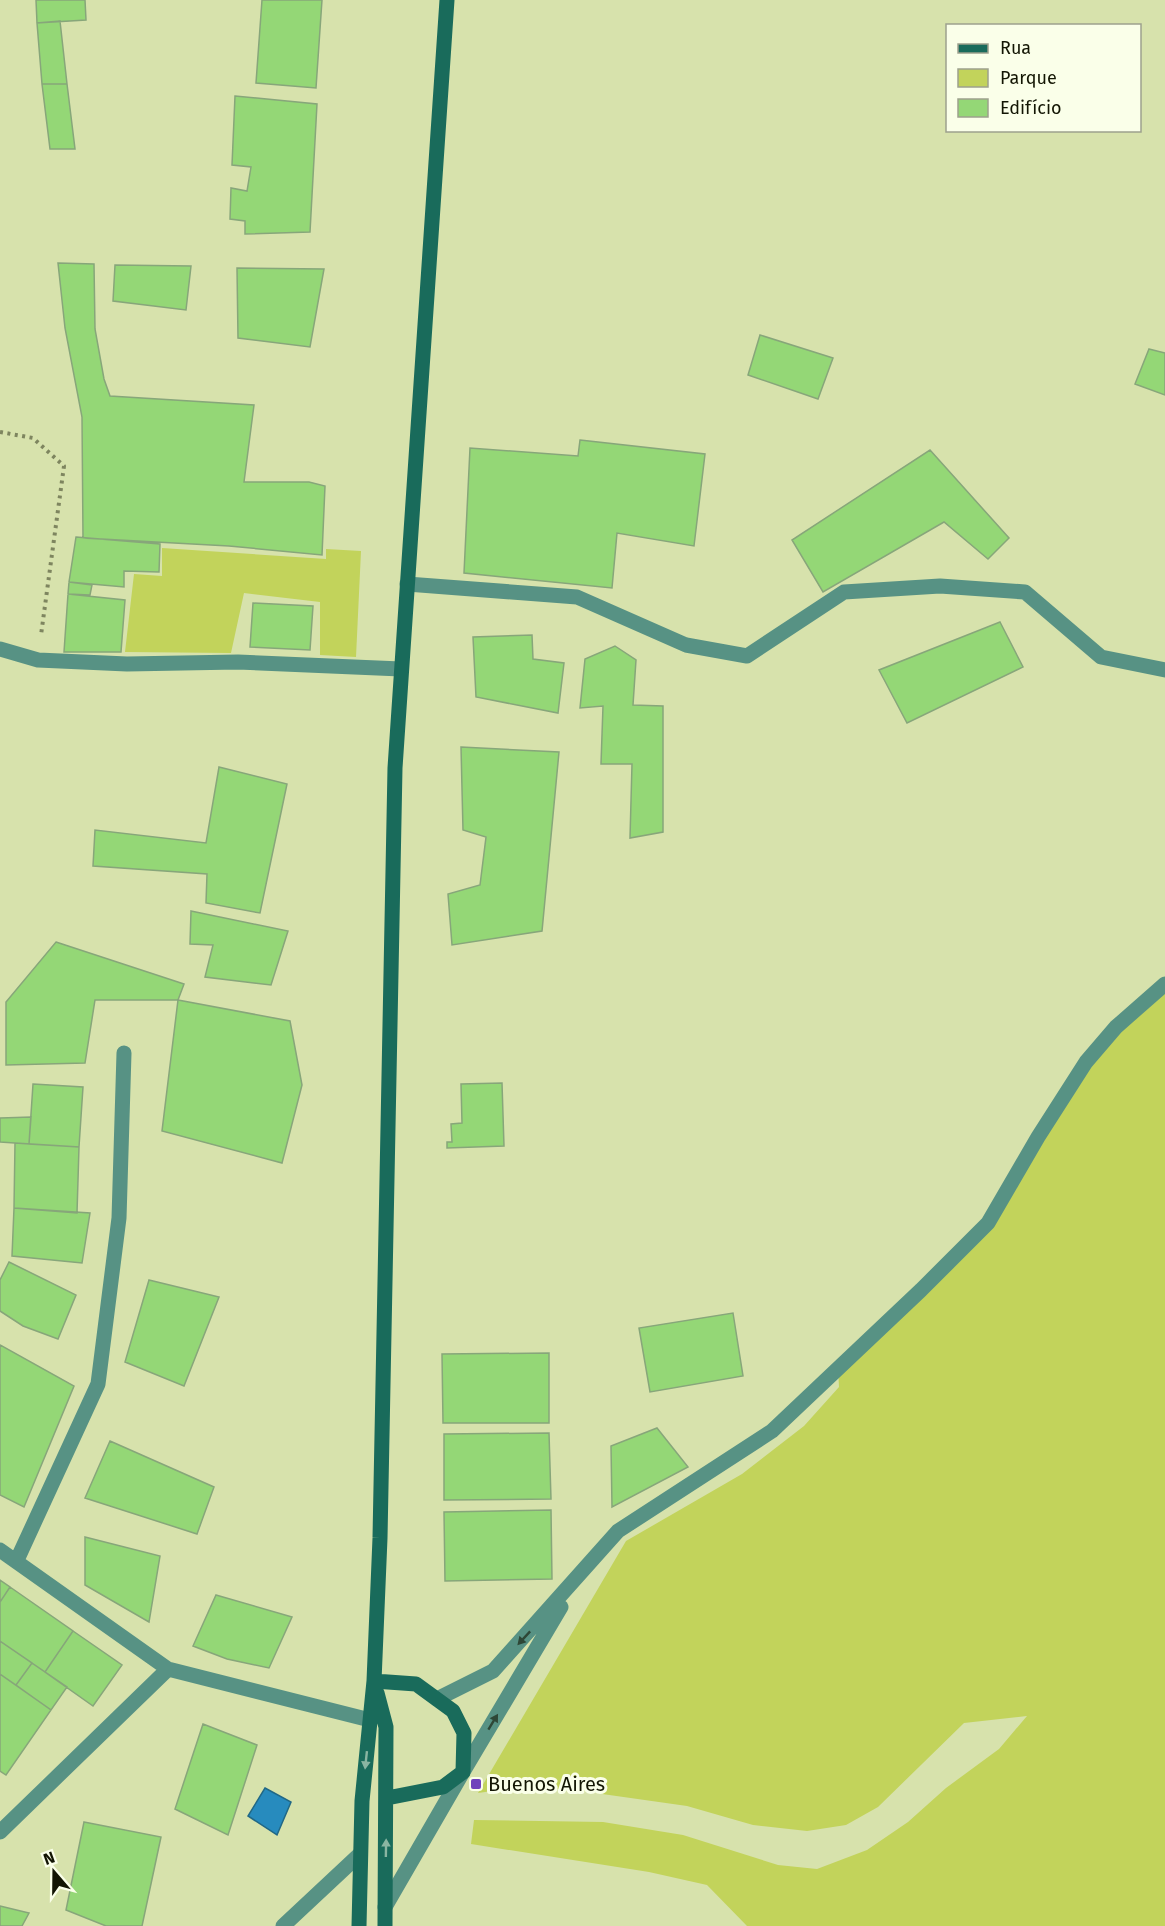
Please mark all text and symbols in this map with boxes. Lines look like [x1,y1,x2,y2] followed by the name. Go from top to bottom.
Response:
[946,24,1141,132] legend
[1000,37,1031,59] text: Rua
[1000,67,1057,89] text: Parque
[1000,97,1062,119] text: Edifício
[518,1630,531,1645] one-way arrow
[488,1714,499,1730] one-way arrow
[361,1751,371,1770] one-way arrow
[488,1772,605,1796] place label: Buenos Aires
[469,1777,483,1791] marker: Buenos Aires
[381,1839,391,1858] one-way arrow
[24,1842,84,1902] north arrow
[41,1848,57,1869] text: N

